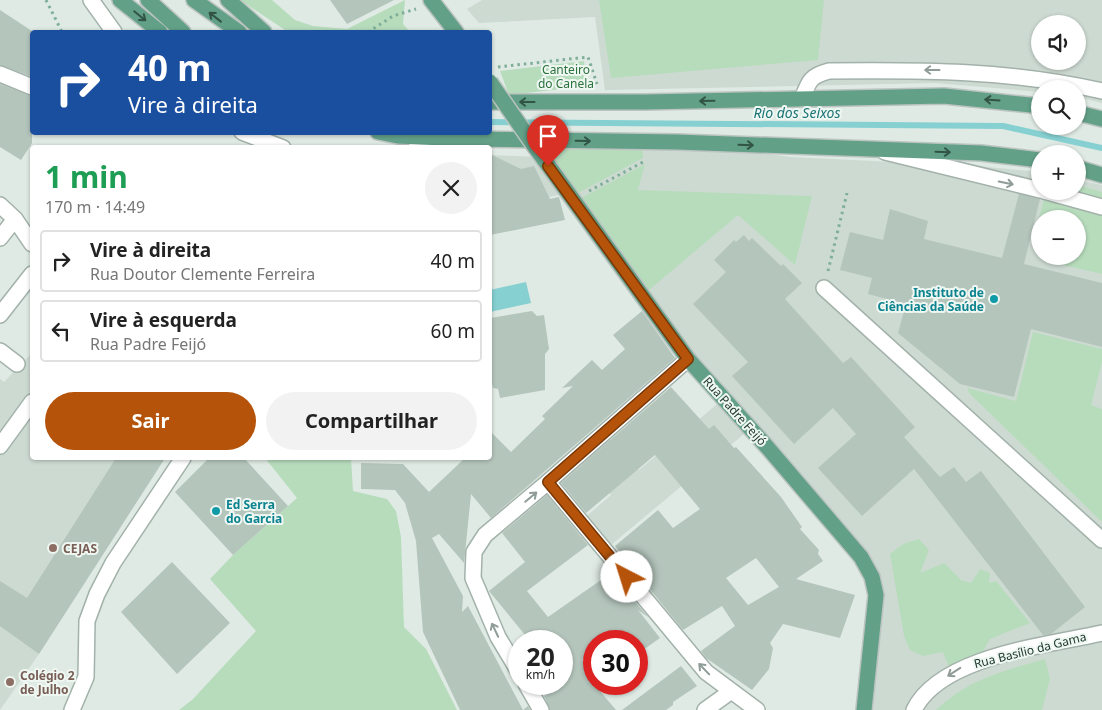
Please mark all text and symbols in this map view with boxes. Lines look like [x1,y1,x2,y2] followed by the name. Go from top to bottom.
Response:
[133,11,146,22] one-way arrow
[209,12,222,23] one-way arrow
[1031,15,1086,265] map controls
[1031,15,1086,70] button: sound
[128,44,211,91] text: 40 m
[45,50,110,115] icon: right
[538,61,594,92] park label: Canteiro do Canela
[925,65,941,75] one-way arrow
[1031,80,1086,135] button: search
[128,89,258,119] text: Vire à direita
[984,95,1000,105] one-way arrow
[699,96,716,106] one-way arrow
[519,97,536,107] one-way arrow
[754,103,840,122] water label: Rio dos Seixos
[527,115,569,166] pin
[534,122,562,150] icon: arrive
[575,136,591,146] one-way arrow
[738,140,754,150] one-way arrow
[1031,145,1086,200] button: +
[934,147,951,157] one-way arrow
[45,156,128,197] text: 1 min
[425,162,477,214] button: close
[998,179,1014,188] one-way arrow
[45,196,145,218] text: 170 m · 14:49
[1031,210,1086,265] button: −
[90,237,211,263] text: Vire à direita
[47,247,75,275] icon: right
[431,248,475,274] text: 40 m
[90,263,315,285] text: Rua Doutor Clemente Ferreira
[877,284,984,315] place label: Instituto de Ciências da Saúde
[988,293,1000,305] marker: Instituto de Ciências da Saúde
[90,307,237,333] text: Vire à esquerda
[47,317,75,345] icon: left
[431,318,475,344] text: 60 m
[90,333,206,355] text: Rua Padre Feijó
[700,373,770,449] street label: Rua Padre Feijó
[45,392,256,450] button: Sair
[266,392,477,450] button: Compartilhar
[524,491,537,502] one-way arrow
[226,496,282,527] place label: Ed Serra do Garcia
[210,505,222,517] marker: Ed Serra do Garcia
[63,540,97,557] place label: CEJAS
[47,542,59,554] marker: CEJAS
[600,550,652,602] position arrow
[490,622,500,637] one-way arrow
[972,628,1088,672] street label: Rua Basílio da Gama
[583,630,648,695] speed limit sign: 30
[526,639,555,673] text: 20
[698,663,710,676] one-way arrow
[526,666,555,683] text: km/h
[20,667,75,698] place label: Colégio 2 de Julho
[948,668,962,678] one-way arrow
[4,676,16,688] marker: Colégio 2 de Julho

